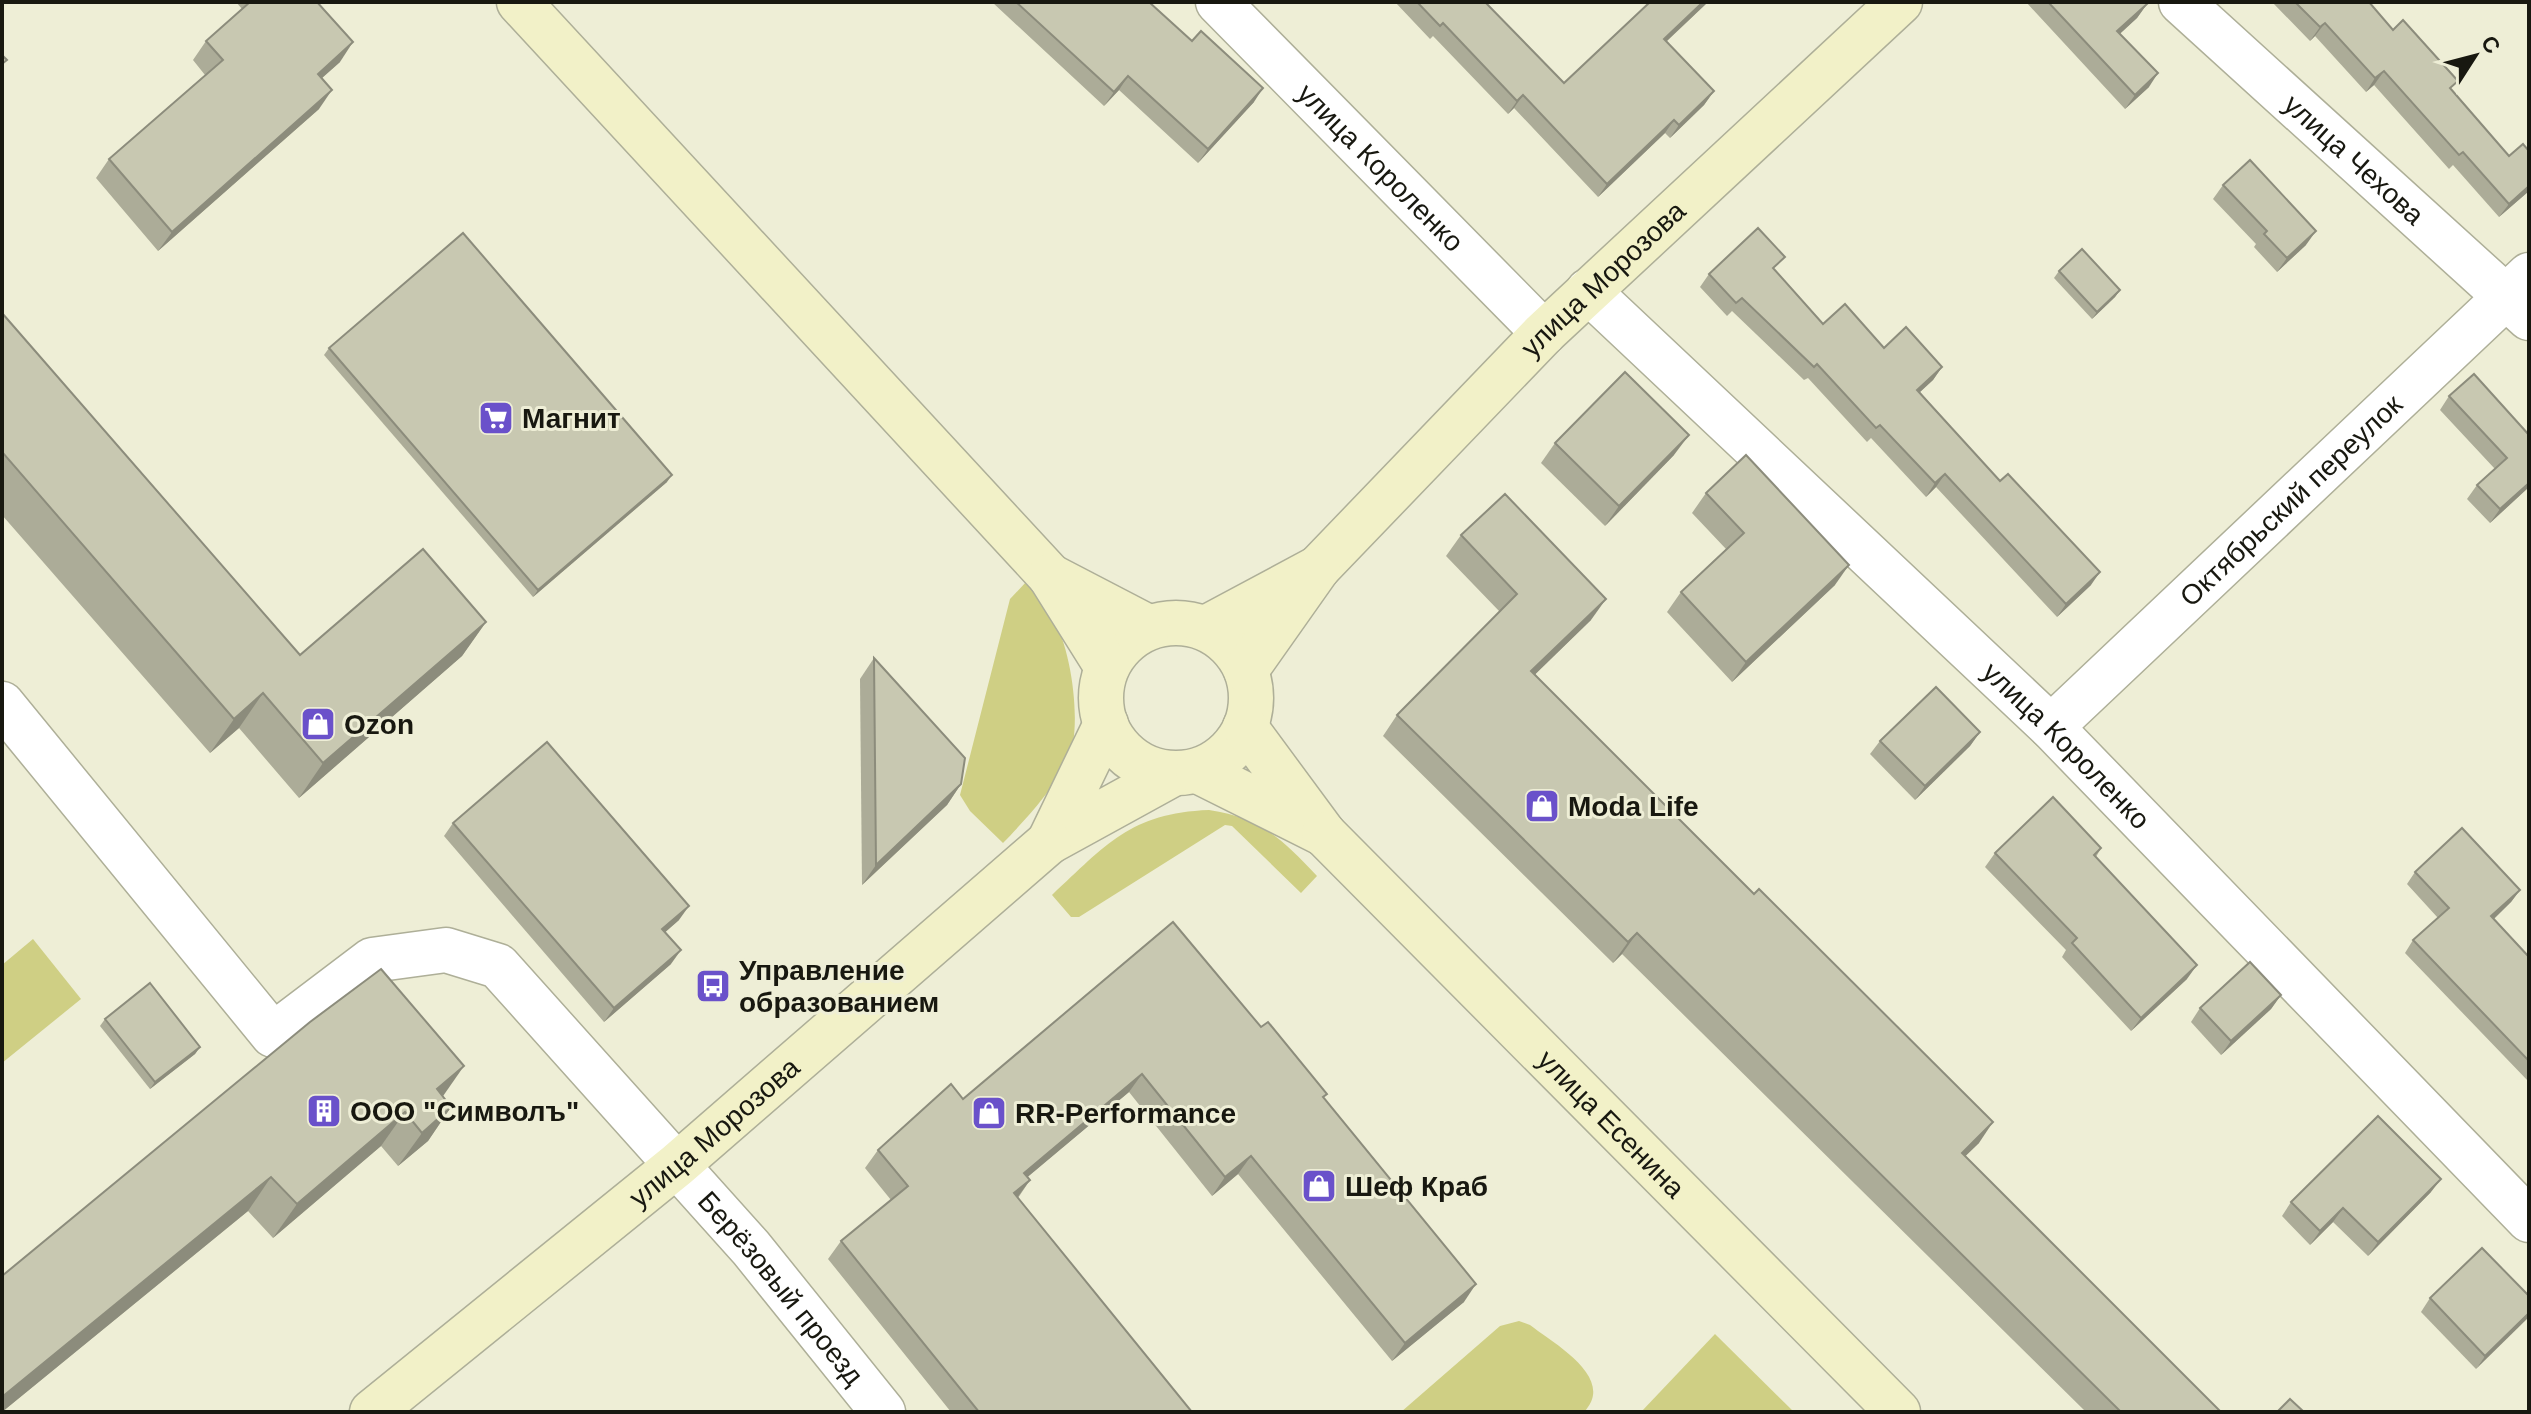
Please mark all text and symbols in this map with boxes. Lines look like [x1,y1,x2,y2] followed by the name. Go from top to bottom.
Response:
[2435,16,2515,96] north arrow
[2476,31,2506,58] text: С
[1291,77,1470,258] street label: улица Короленко
[2278,88,2430,231] street label: улица Чехова
[1515,195,1692,363] street label: улица Морозова
[2174,388,2409,613] street label: Октябрьский переулок
[477,399,515,437] supermarket icon: Магнит
[522,403,621,434] place label: Магнит
[1976,656,2156,835] street label: улица Короленко
[299,705,337,743] shop icon: Ozon
[344,709,414,740] place label: Ozon
[1523,787,1561,825] shop icon: Moda Life
[1568,791,1699,822] place label: Moda Life
[739,955,939,1018] place label: Управление образованием
[694,967,732,1005] bus stop icon: Управление образованием
[1531,1044,1691,1204] street label: улица Есенина
[623,1051,806,1213] street label: улица Морозова
[305,1092,343,1130] building icon: ООО "Символъ"
[970,1094,1008,1132] shop icon: RR-Performance
[350,1096,579,1127] place label: ООО "Символъ"
[1015,1098,1236,1129] place label: RR-Performance
[1300,1167,1338,1205] shop icon: Шеф Краб
[1345,1171,1488,1202] place label: Шеф Краб
[692,1185,870,1391] street label: Берёзовый проезд

